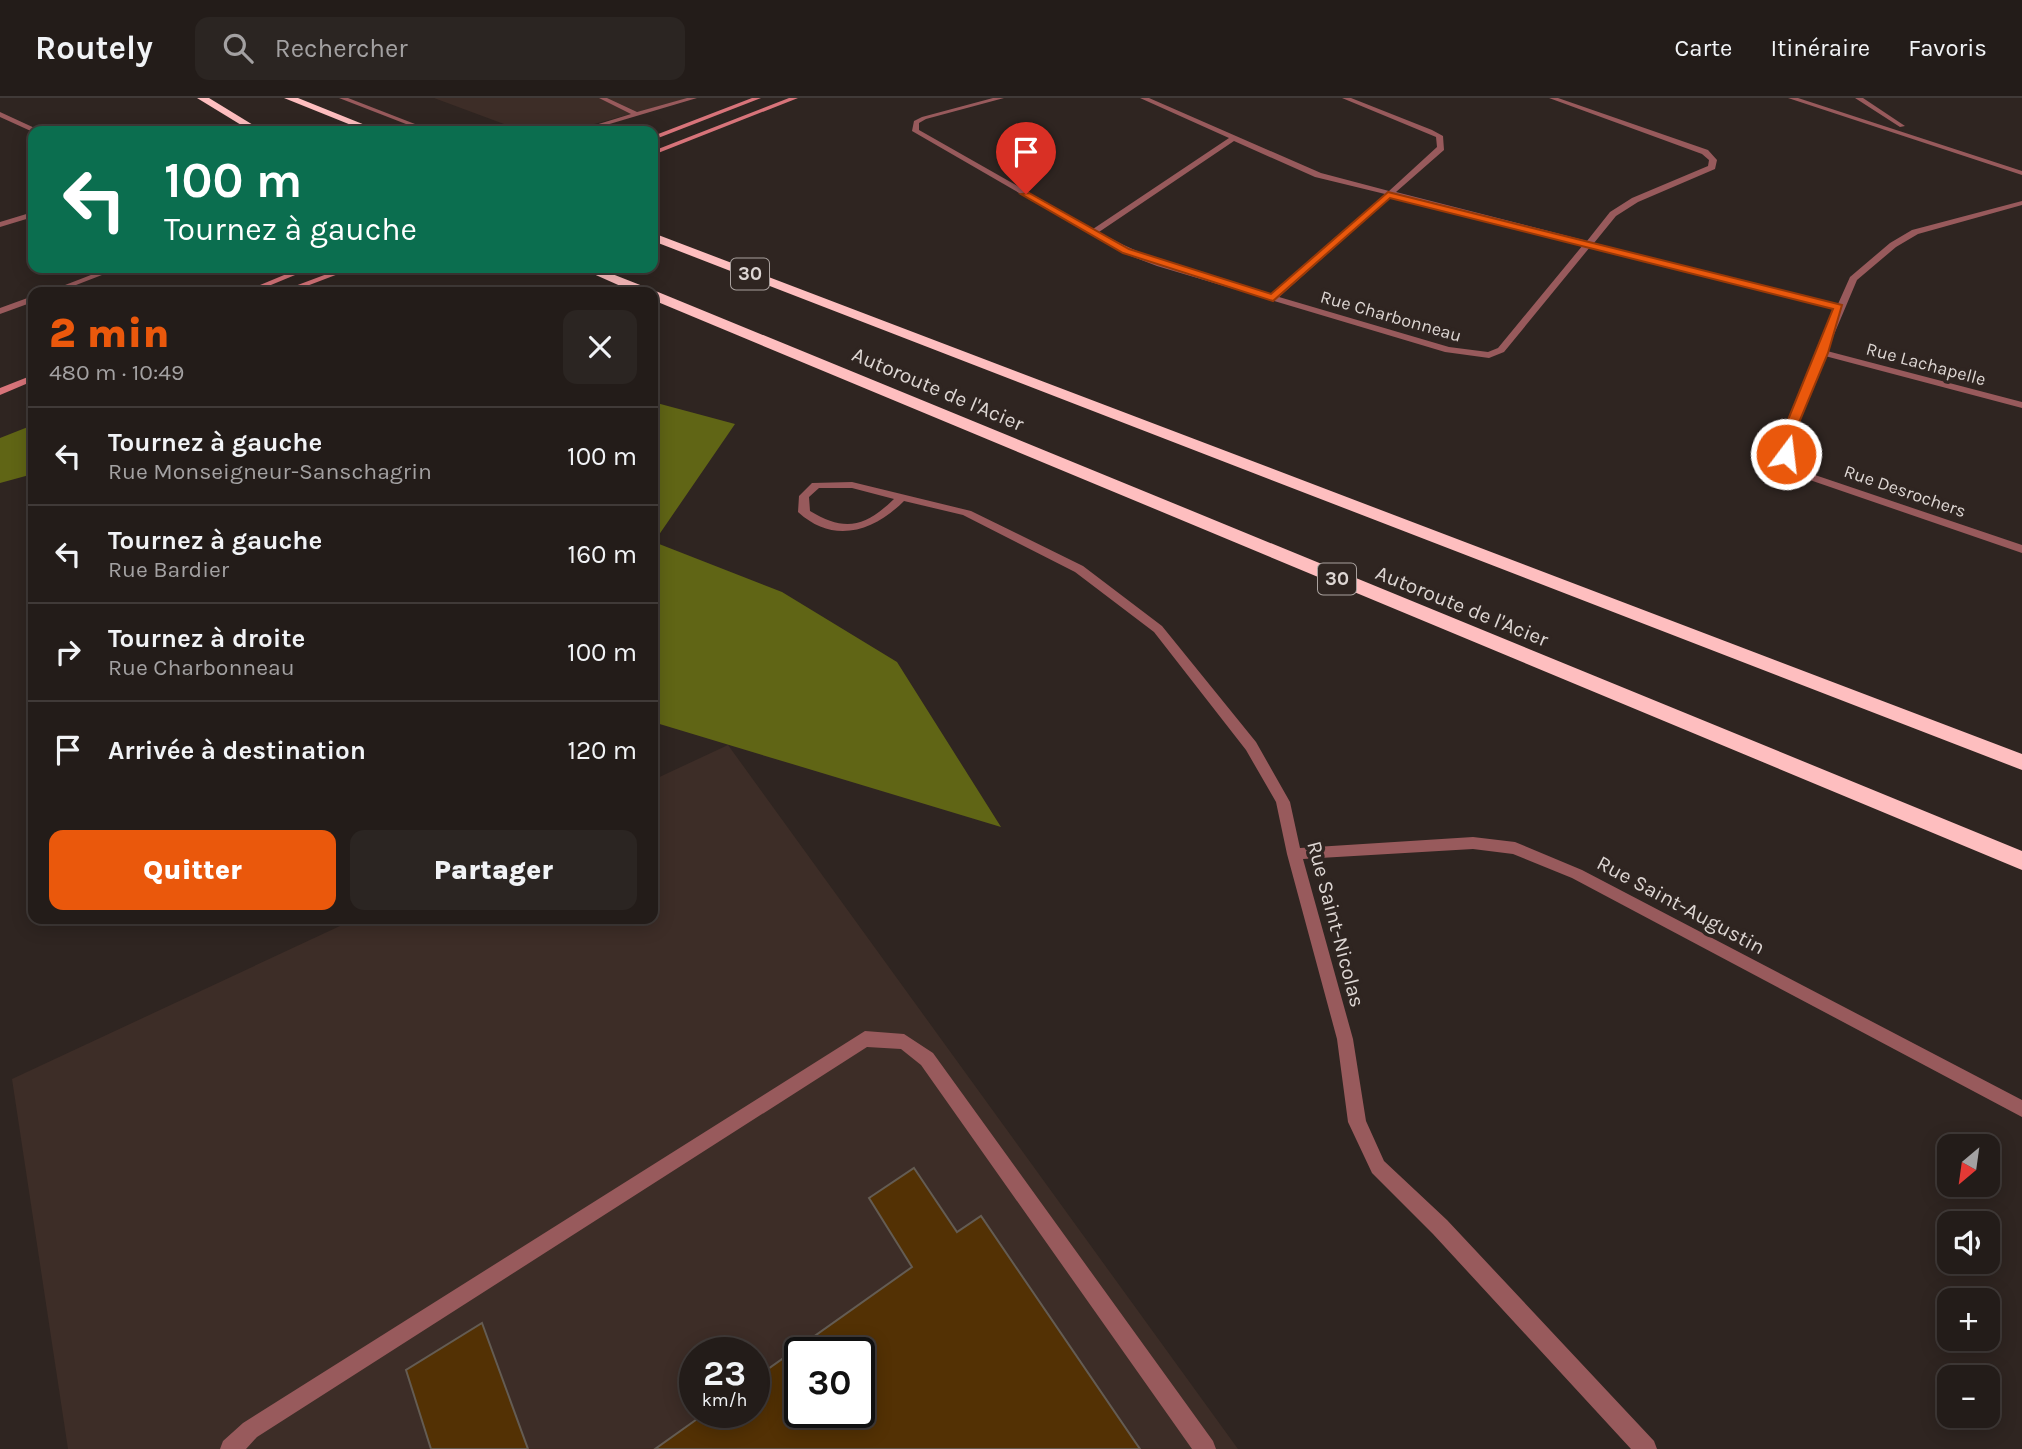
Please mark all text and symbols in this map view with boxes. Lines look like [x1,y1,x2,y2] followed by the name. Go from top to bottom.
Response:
[195,17,685,80] search box
[35,29,153,67] text: Routely
[219,29,257,67] icon: search
[275,33,408,64] text: Rechercher
[1674,34,1732,62] text: Carte
[1770,34,1870,62] text: Itinéraire
[1908,34,1987,62] text: Favoris
[996,122,1056,194] pin
[1007,133,1045,171] icon: arrive
[164,152,302,209] text: 100 m
[49,154,140,245] icon: left
[164,211,417,248] text: Tournez à gauche
[731,258,769,290] road number: 30
[1318,285,1464,347] street label: Rue Charbonneau
[49,308,169,358] text: 2 min
[563,310,637,384] button: close
[1864,337,1988,391] street label: Rue Lachapelle
[849,342,1028,436] street label: Autoroute de l'Acier
[49,359,184,386] text: 480 m · 10:49
[1749,417,1823,491] position arrow
[108,427,322,458] text: Tournez à gauche
[49,437,87,475] icon: left
[567,441,637,472] text: 100 m
[108,458,432,485] text: Rue Monseigneur-Sanschagrin
[1841,460,1969,522] street label: Rue Desrochers
[108,525,322,556] text: Tournez à gauche
[49,535,87,573] icon: left
[568,539,637,570] text: 160 m
[108,556,229,583] text: Rue Bardier
[1372,560,1552,652] street label: Autoroute de l'Acier
[1318,564,1356,594] road number: 30
[108,623,305,654] text: Tournez à droite
[49,633,87,671] icon: right
[567,637,637,668] text: 100 m
[108,654,295,681] text: Rue Charbonneau
[49,731,87,769] icon: arrive
[108,735,366,766] text: Arrivée à destination
[567,735,637,766] text: 120 m
[49,830,336,910] button: Quitter
[350,830,637,910] button: Partager
[1302,838,1370,1010] street label: Rue Saint-Nicolas
[1593,851,1769,959] street label: Rue Saint-Augustin
[1937,1134,2000,1197] north arrow
[1937,1134,2000,1428] map controls
[1937,1211,2000,1274] button: sound
[1937,1288,2000,1351] button: +
[784,1337,875,1428] speed limit sign: 30
[703,1353,746,1394] text: 23
[1937,1365,2000,1428] button: −
[702,1389,747,1411] text: km/h

